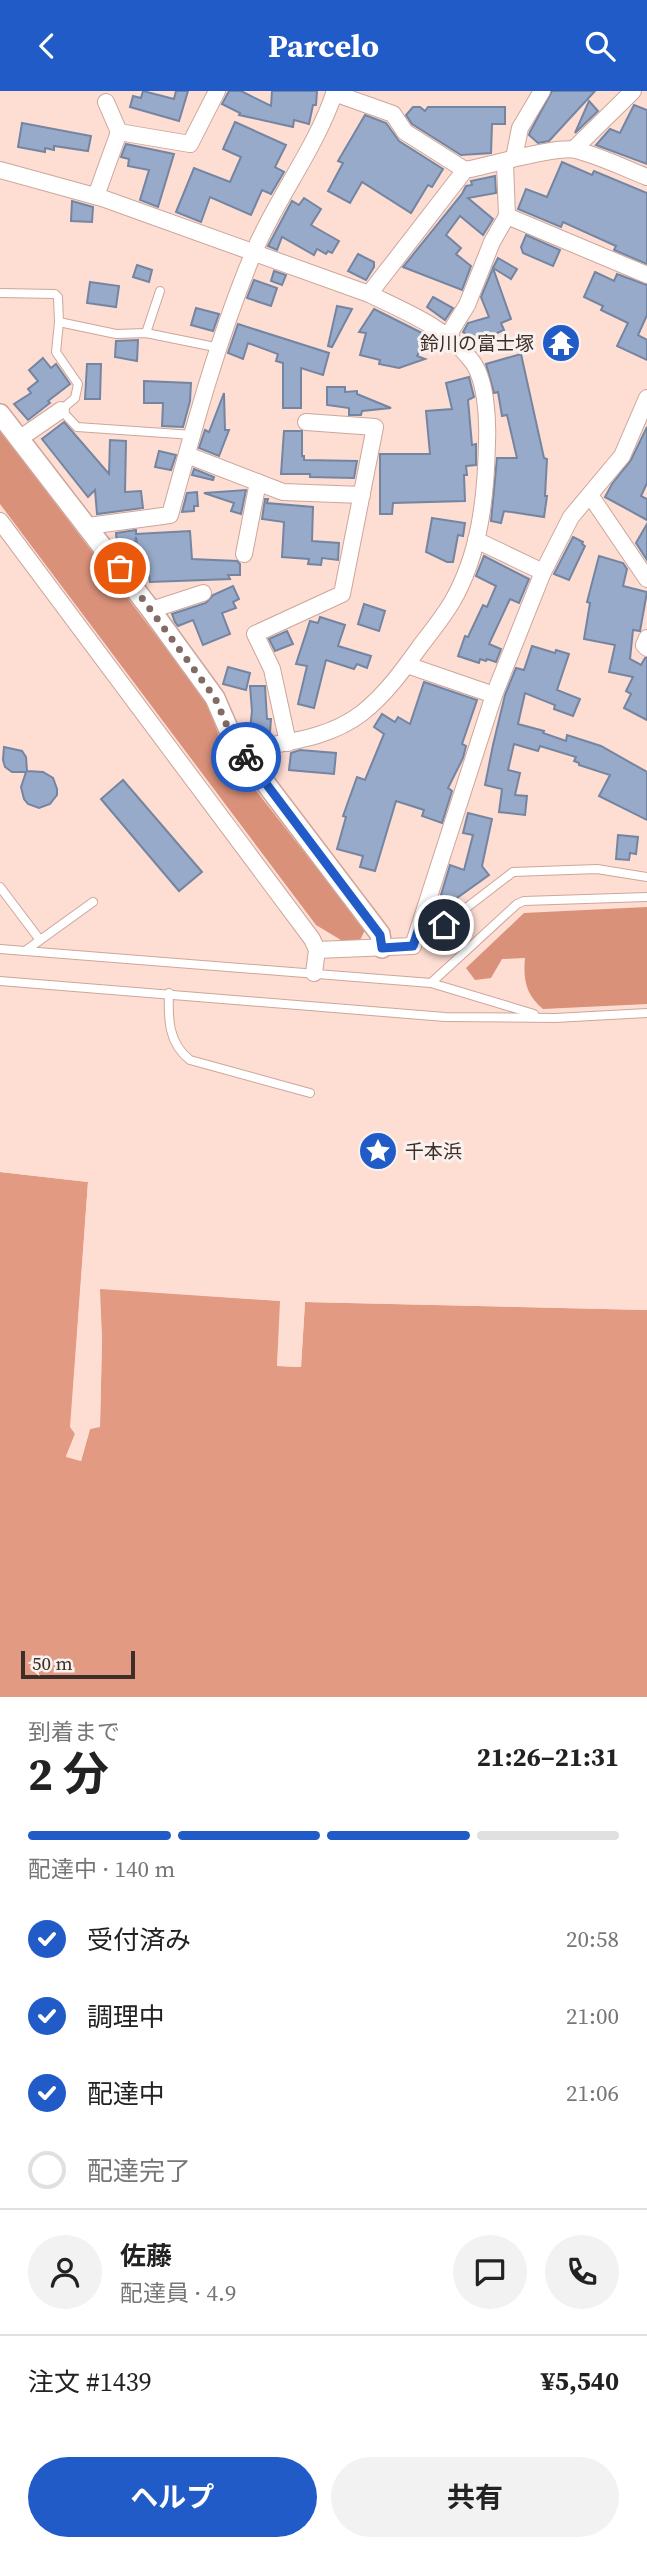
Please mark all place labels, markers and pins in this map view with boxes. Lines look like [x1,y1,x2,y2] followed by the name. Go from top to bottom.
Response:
[540,322,582,364] temple icon: 鈴川の富士塚
[420,330,534,356] place label: 鈴川の富士塚
[90,538,150,598] pin
[414,895,474,955] pin
[357,1130,399,1172] place icon: 千本浜
[405,1138,462,1164] place label: 千本浜

